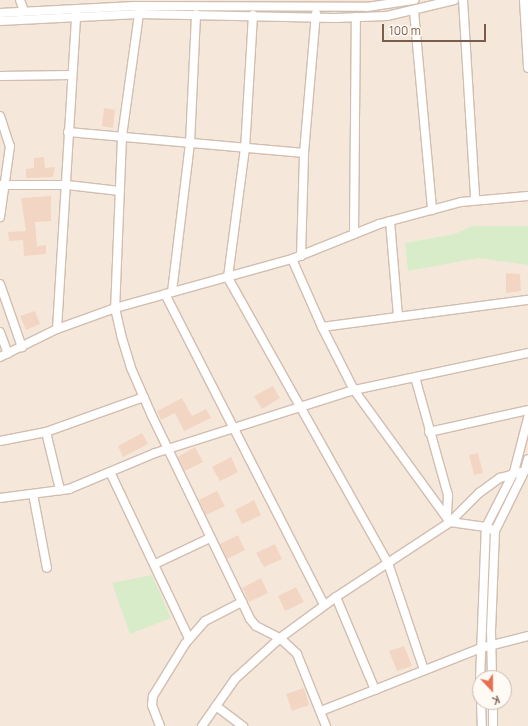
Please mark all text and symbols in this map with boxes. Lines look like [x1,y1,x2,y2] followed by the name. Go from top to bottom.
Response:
[384,16,488,42] scale bar
[389,22,421,39] text: 100 m
[472,670,512,710] north arrow
[490,692,502,709] text: K

